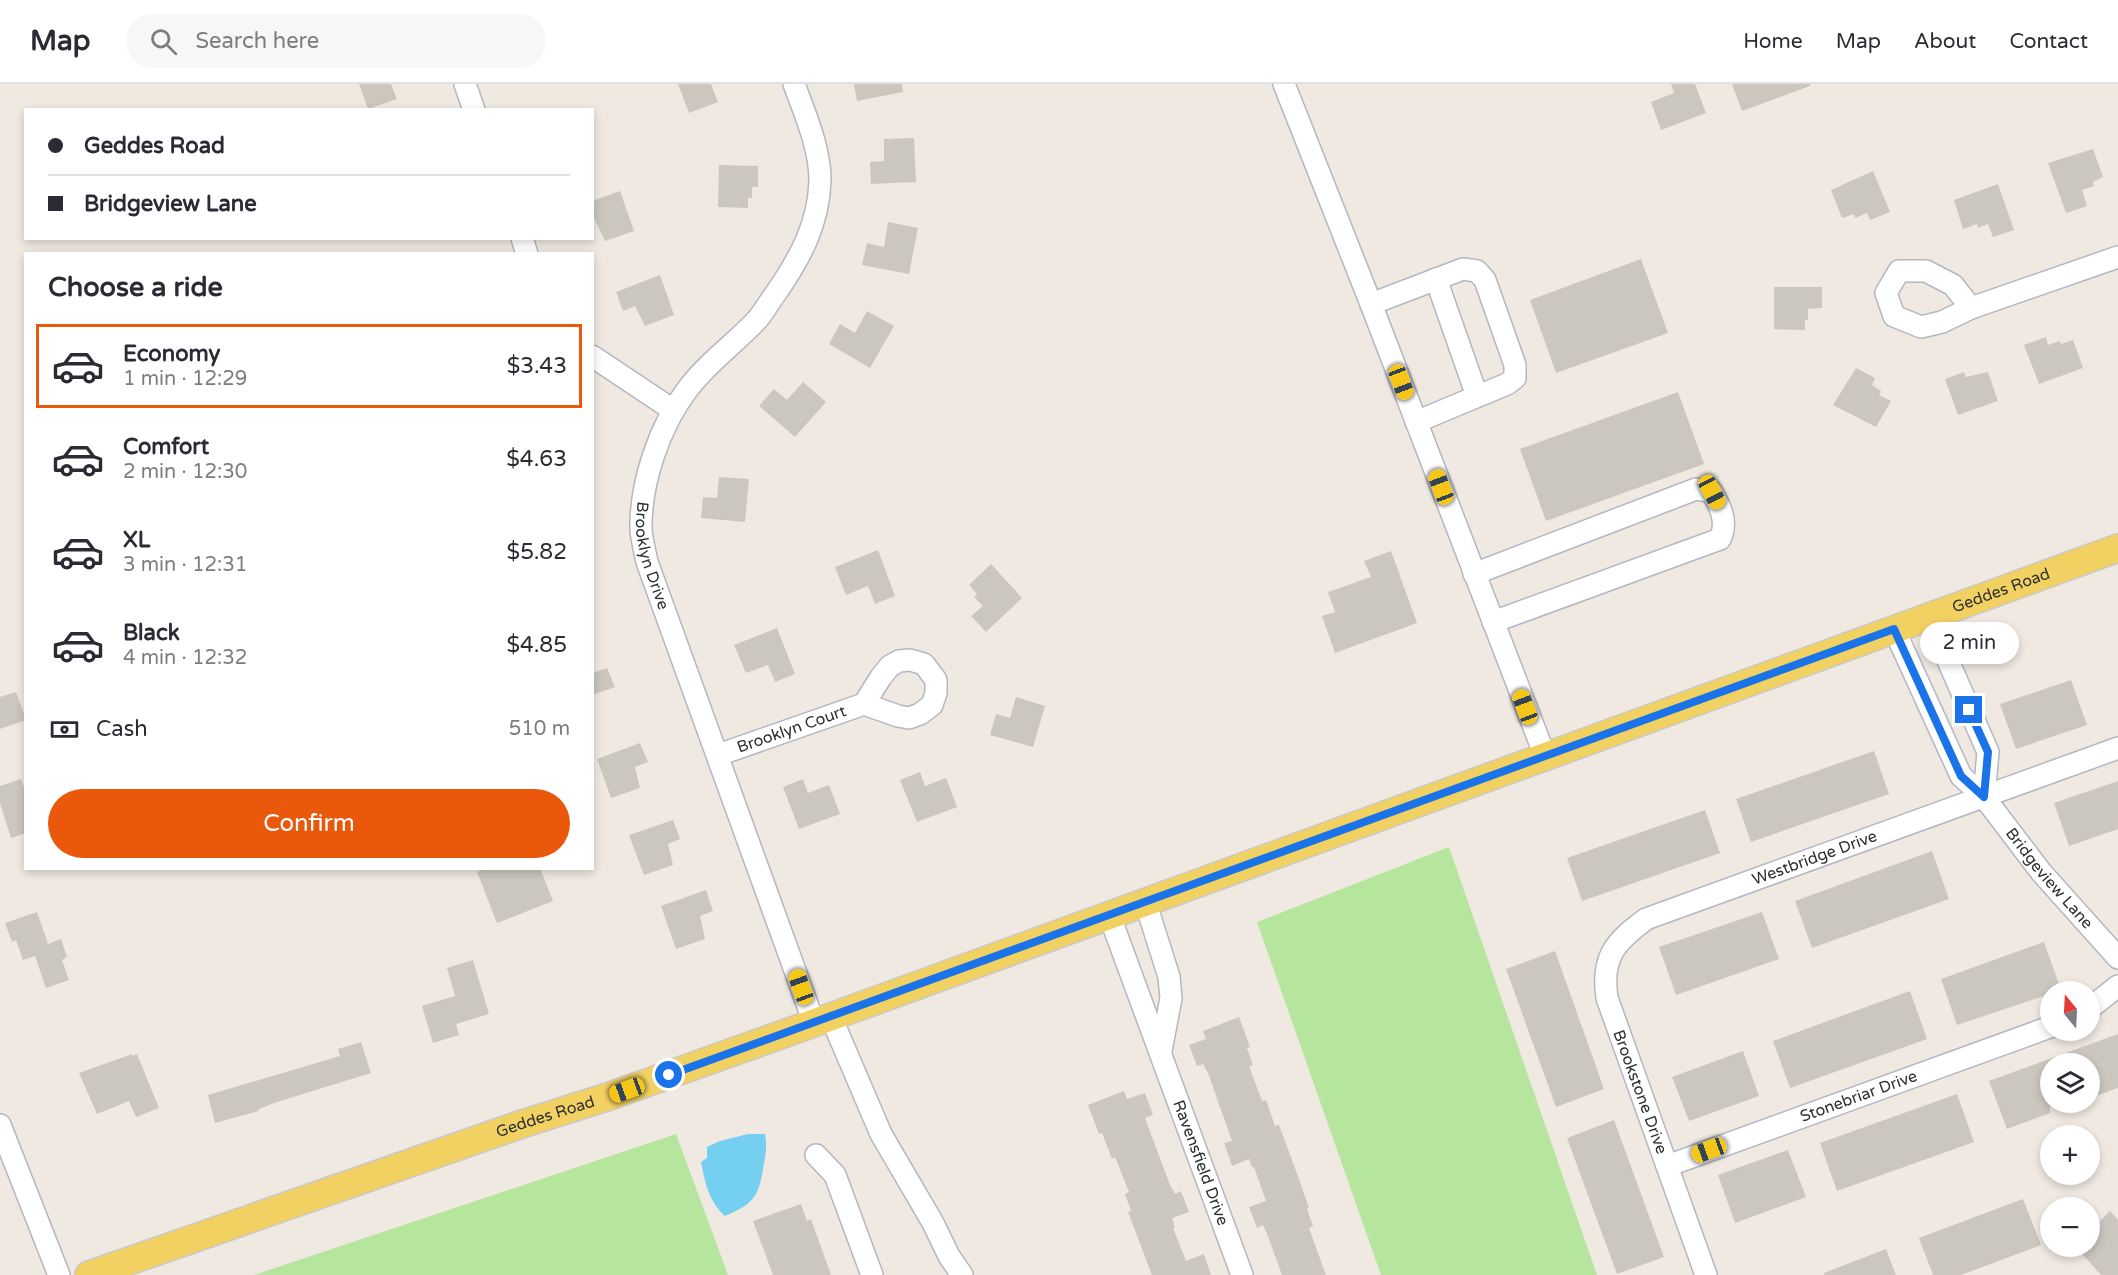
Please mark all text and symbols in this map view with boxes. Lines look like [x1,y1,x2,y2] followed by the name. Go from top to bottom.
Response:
[126,14,546,68] search box
[30,24,90,58] text: Map
[147,25,180,58] icon: search
[195,28,319,54] text: Search here
[1743,29,1803,54] text: Home
[1836,29,1881,54] text: Map
[1914,29,1976,54] text: About
[2009,29,2088,54] text: Contact
[84,133,225,159] text: Geddes Road
[84,191,257,217] text: Bridgeview Lane
[48,271,223,304] text: Choose a ride
[51,339,105,393] icon: car
[123,341,220,367] text: Economy
[507,353,567,379] text: $3.43
[1386,362,1416,402] car
[123,367,247,391] text: 1 min · 12:29
[51,432,105,486] icon: car
[123,434,209,460] text: Comfort
[506,446,567,472] text: $4.63
[123,460,247,484] text: 2 min · 12:30
[1426,467,1456,507] car
[1696,472,1728,512] car
[631,501,673,612] street label: Brooklyn Drive
[51,525,105,579] icon: car
[123,527,150,553] text: XL
[507,539,567,565] text: $5.82
[123,553,247,577] text: 3 min · 12:31
[1949,564,2053,618] street label: Geddes Road
[51,618,105,672] icon: car
[123,620,180,646] text: Black
[1920,623,2018,665] callout: 2 min
[1943,631,1996,655] text: 2 min
[506,632,567,658] text: $4.85
[123,646,247,670] text: 4 min · 12:32
[1510,687,1540,727] car
[1955,696,1982,723] route end
[734,701,849,758] street label: Brooklyn Court
[48,713,81,746] icon: cash
[96,716,148,742] text: Cash
[509,717,570,741] text: 510 m
[48,789,570,858] button: Confirm
[2001,824,2097,933] street label: Bridgeview Lane
[1749,826,1880,890] street label: Westbridge Drive
[786,967,816,1007] car
[2040,981,2100,1041] north arrow
[2040,981,2100,1257] map controls
[1608,1027,1672,1157] street label: Brookstone Drive
[2040,1053,2100,1113] button: layers
[655,1061,682,1088] route start
[1798,1066,1920,1127] street label: Stonebriar Drive
[607,1075,647,1105] car
[493,1092,597,1142] street label: Geddes Road
[1168,1097,1233,1228] street label: Ravensfield Drive
[2040,1125,2100,1185] button: +
[1689,1135,1729,1165] car
[2040,1197,2100,1257] button: −

